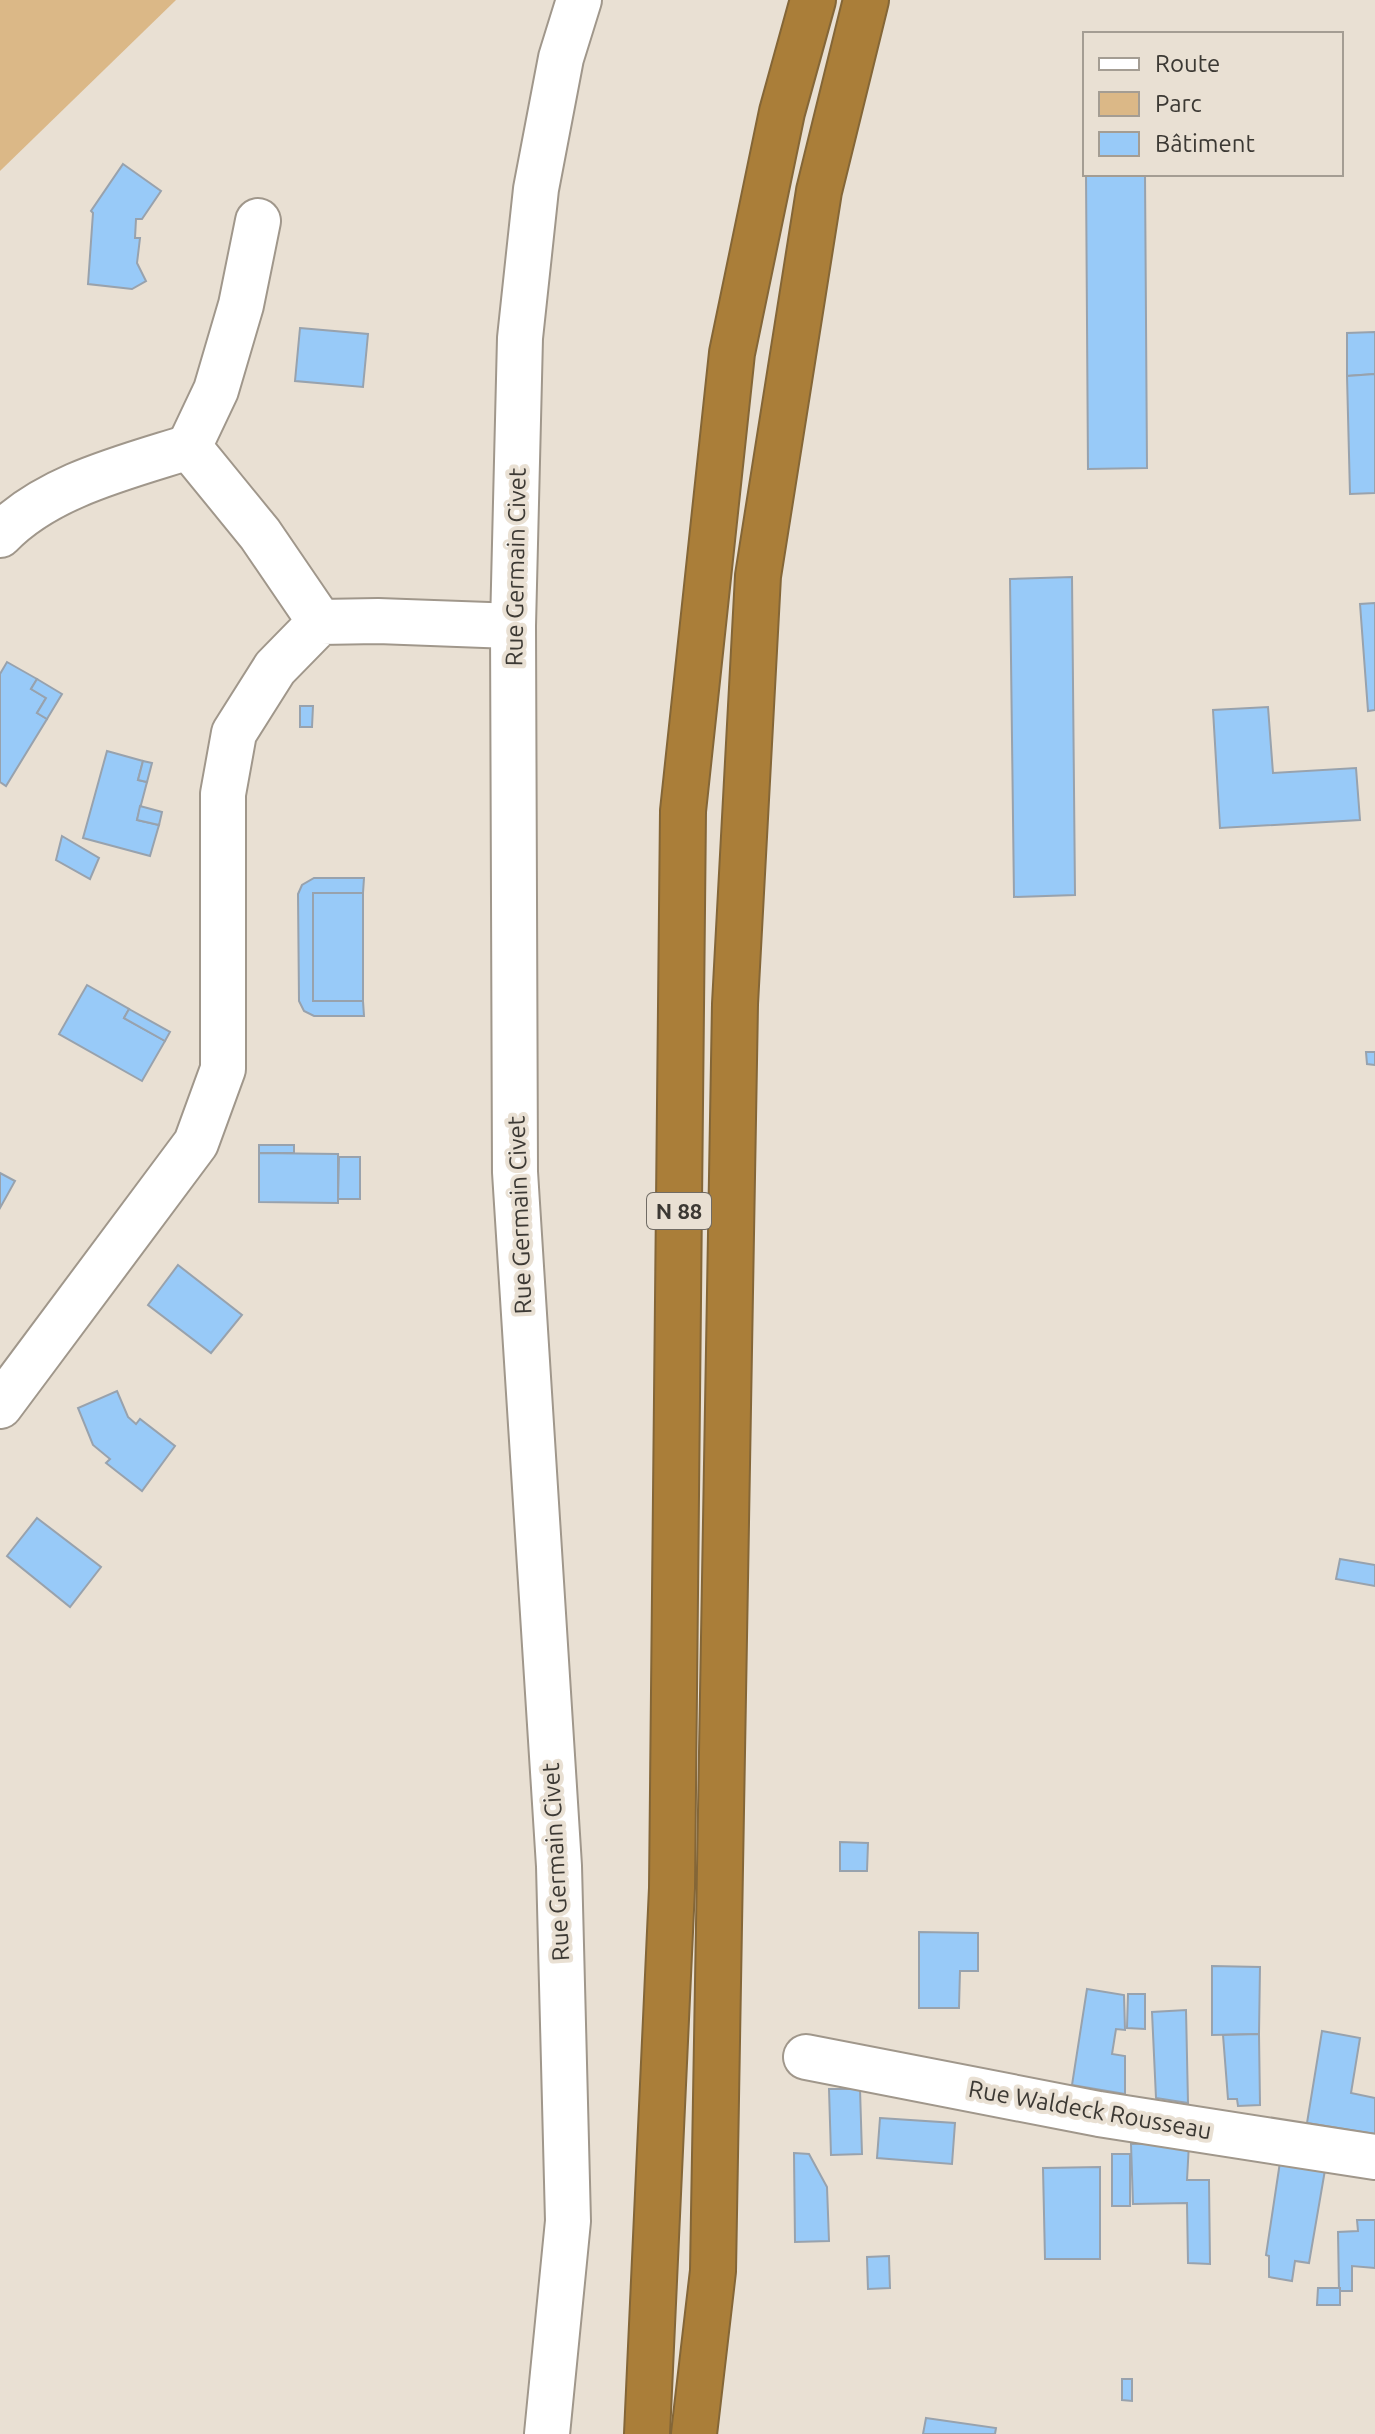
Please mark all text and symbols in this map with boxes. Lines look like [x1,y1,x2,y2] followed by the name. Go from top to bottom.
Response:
[1083,32,1343,176] legend
[1155,50,1220,77] text: Route
[1155,90,1202,117] text: Parc
[1155,130,1256,157] text: Bâtiment
[500,467,531,667] street label: Rue Germain Civet
[503,1115,536,1315] street label: Rue Germain Civet
[647,1193,711,1229] road number: N 88
[537,1762,574,1962] street label: Rue Germain Civet
[966,2075,1214,2144] street label: Rue Waldeck Rousseau

